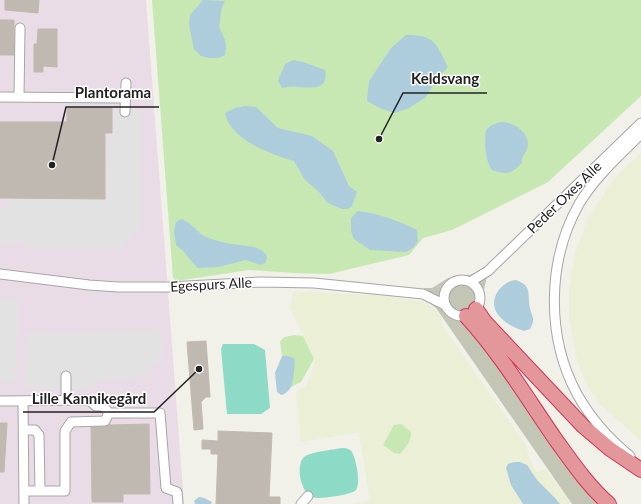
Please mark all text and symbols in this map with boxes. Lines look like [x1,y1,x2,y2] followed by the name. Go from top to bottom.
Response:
[403,66,487,93] callout: Keldsvang
[411,69,479,87] text: Keldsvang
[66,80,159,107] callout: Plantorama
[75,83,151,101] text: Plantorama
[523,157,605,237] street label: Peder Oxes Alle
[170,273,252,295] street label: Egespurs Alle
[23,385,154,412] callout: Lille Kannikegård
[32,389,146,407] text: Lille Kannikegård

